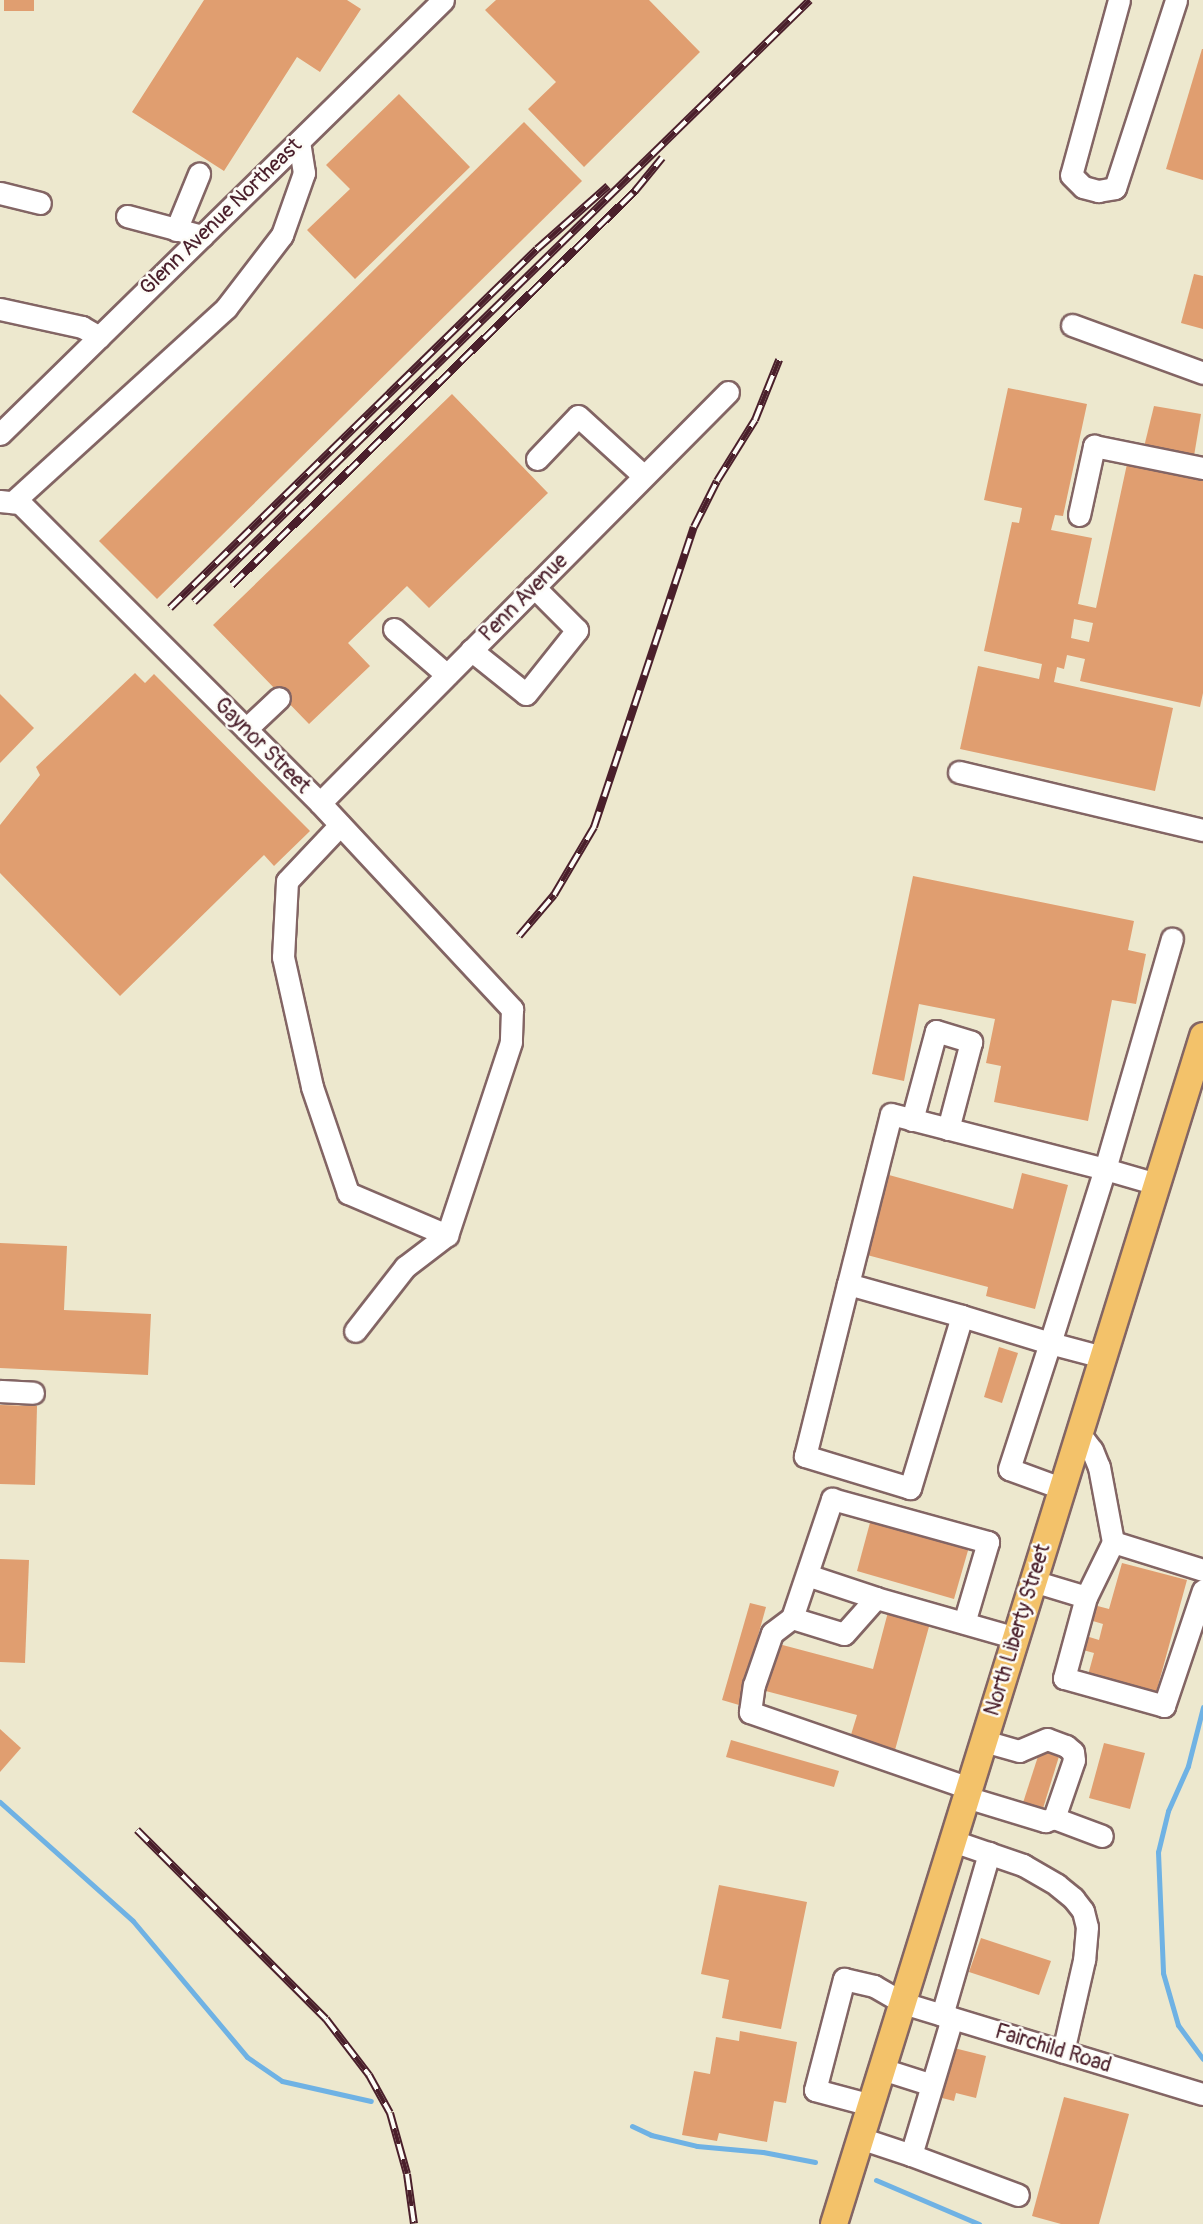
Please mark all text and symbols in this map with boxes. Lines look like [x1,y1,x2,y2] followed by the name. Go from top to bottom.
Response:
[135,133,307,301] street label: Glenn Avenue Northeast
[475,549,573,647] street label: Penn Avenue
[209,693,315,799] street label: Gaynor Street
[980,1541,1056,1719] street label: North Liberty Street
[992,2019,1114,2079] street label: Fairchild Road

